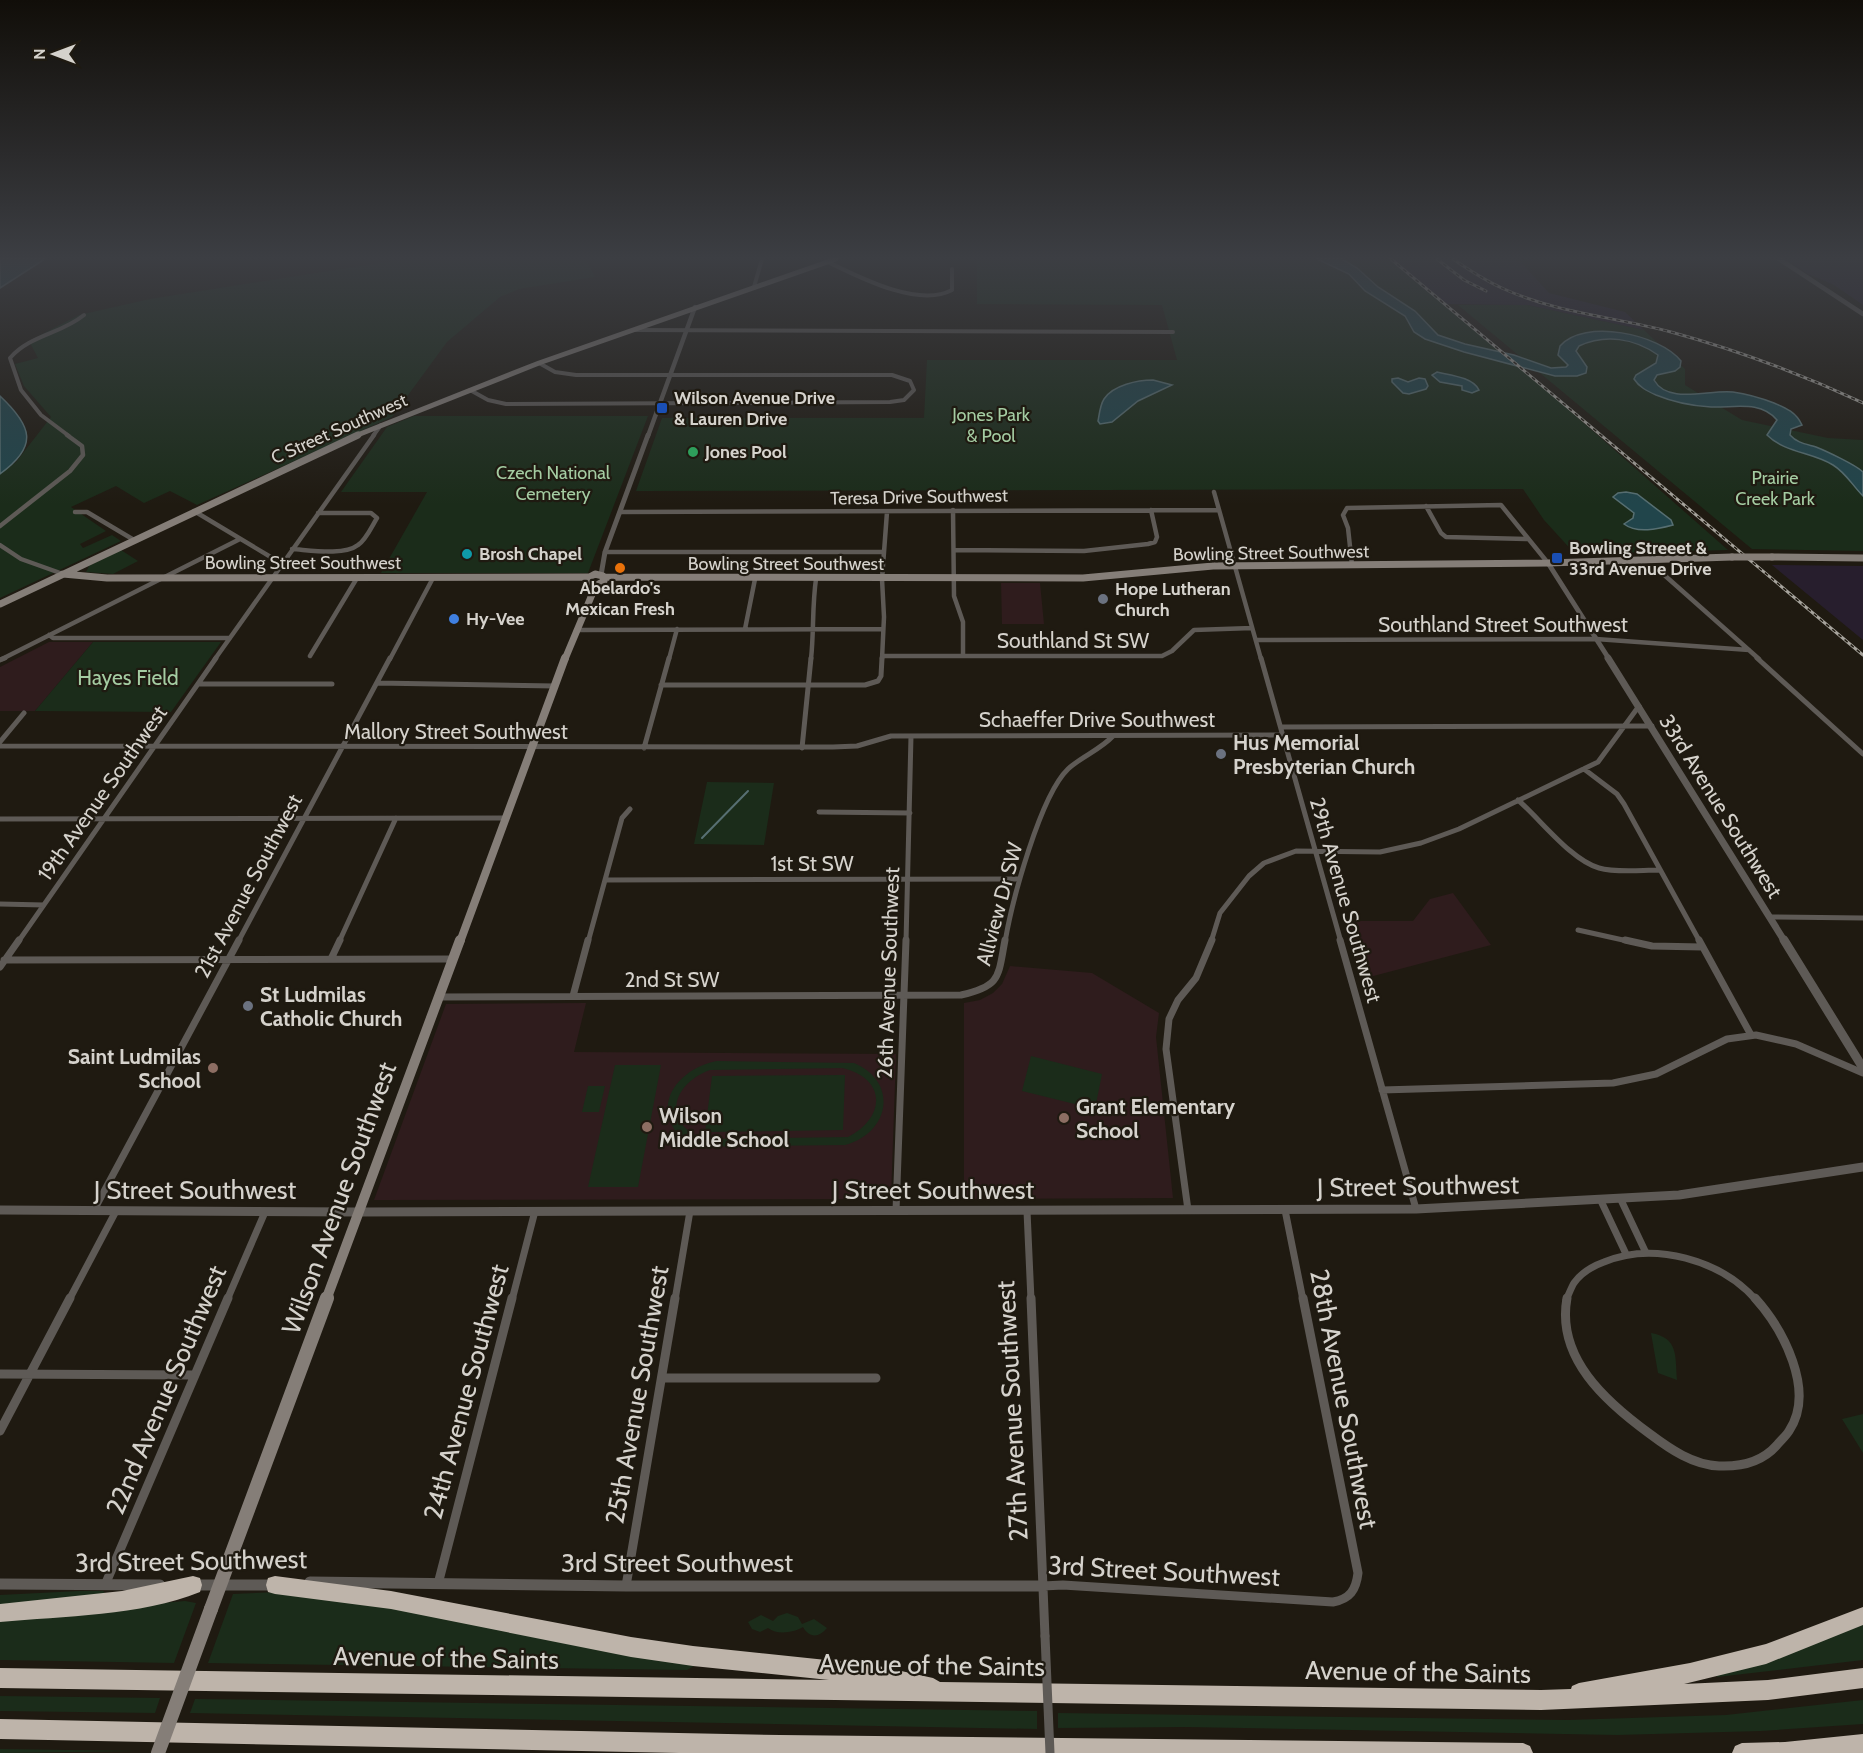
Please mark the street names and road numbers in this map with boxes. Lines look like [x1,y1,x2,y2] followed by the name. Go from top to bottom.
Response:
[268,389,410,469] street label: C Street Southwest
[830,484,1008,510] street label: Teresa Drive Southwest
[1173,540,1369,566] street label: Bowling Street Southwest
[205,552,401,574] street label: Bowling Street Southwest
[688,553,884,575] street label: Bowling Street Southwest
[1378,612,1628,637] street label: Southland Street Southwest
[997,628,1149,653] street label: Southland St SW
[32,701,172,885] street label: 19th Avenue Southwest
[979,707,1215,732] street label: Schaeffer Drive Southwest
[1654,710,1788,902] street label: 33rd Avenue Southwest
[344,719,568,744] street label: Mallory Street Southwest
[189,790,307,982] street label: 21st Avenue Southwest
[1305,795,1387,1005] street label: 29th Avenue Southwest
[971,839,1027,968] street label: Allview Dr SW
[770,851,854,876] street label: 1st St SW
[872,867,904,1079] street label: 26th Avenue Southwest
[624,967,720,992] street label: 2nd St SW
[275,1057,403,1338] street label: Wilson Avenue Southwest
[1316,1168,1520,1204] street label: J Street Southwest
[93,1174,296,1206] street label: J Street Southwest
[831,1174,1034,1206] street label: J Street Southwest
[99,1260,233,1519] street label: 22nd Avenue Southwest
[417,1261,516,1523] street label: 24th Avenue Southwest
[598,1263,676,1527] street label: 25th Avenue Southwest
[1303,1267,1385,1532] street label: 28th Avenue Southwest
[989,1280,1035,1542] street label: 27th Avenue Southwest
[75,1543,308,1579] street label: 3rd Street Southwest
[561,1547,793,1579] street label: 3rd Street Southwest
[1047,1549,1281,1593] street label: 3rd Street Southwest
[333,1640,559,1676] street label: Avenue of the Saints
[819,1647,1045,1683] street label: Avenue of the Saints
[1305,1654,1531,1690] street label: Avenue of the Saints

